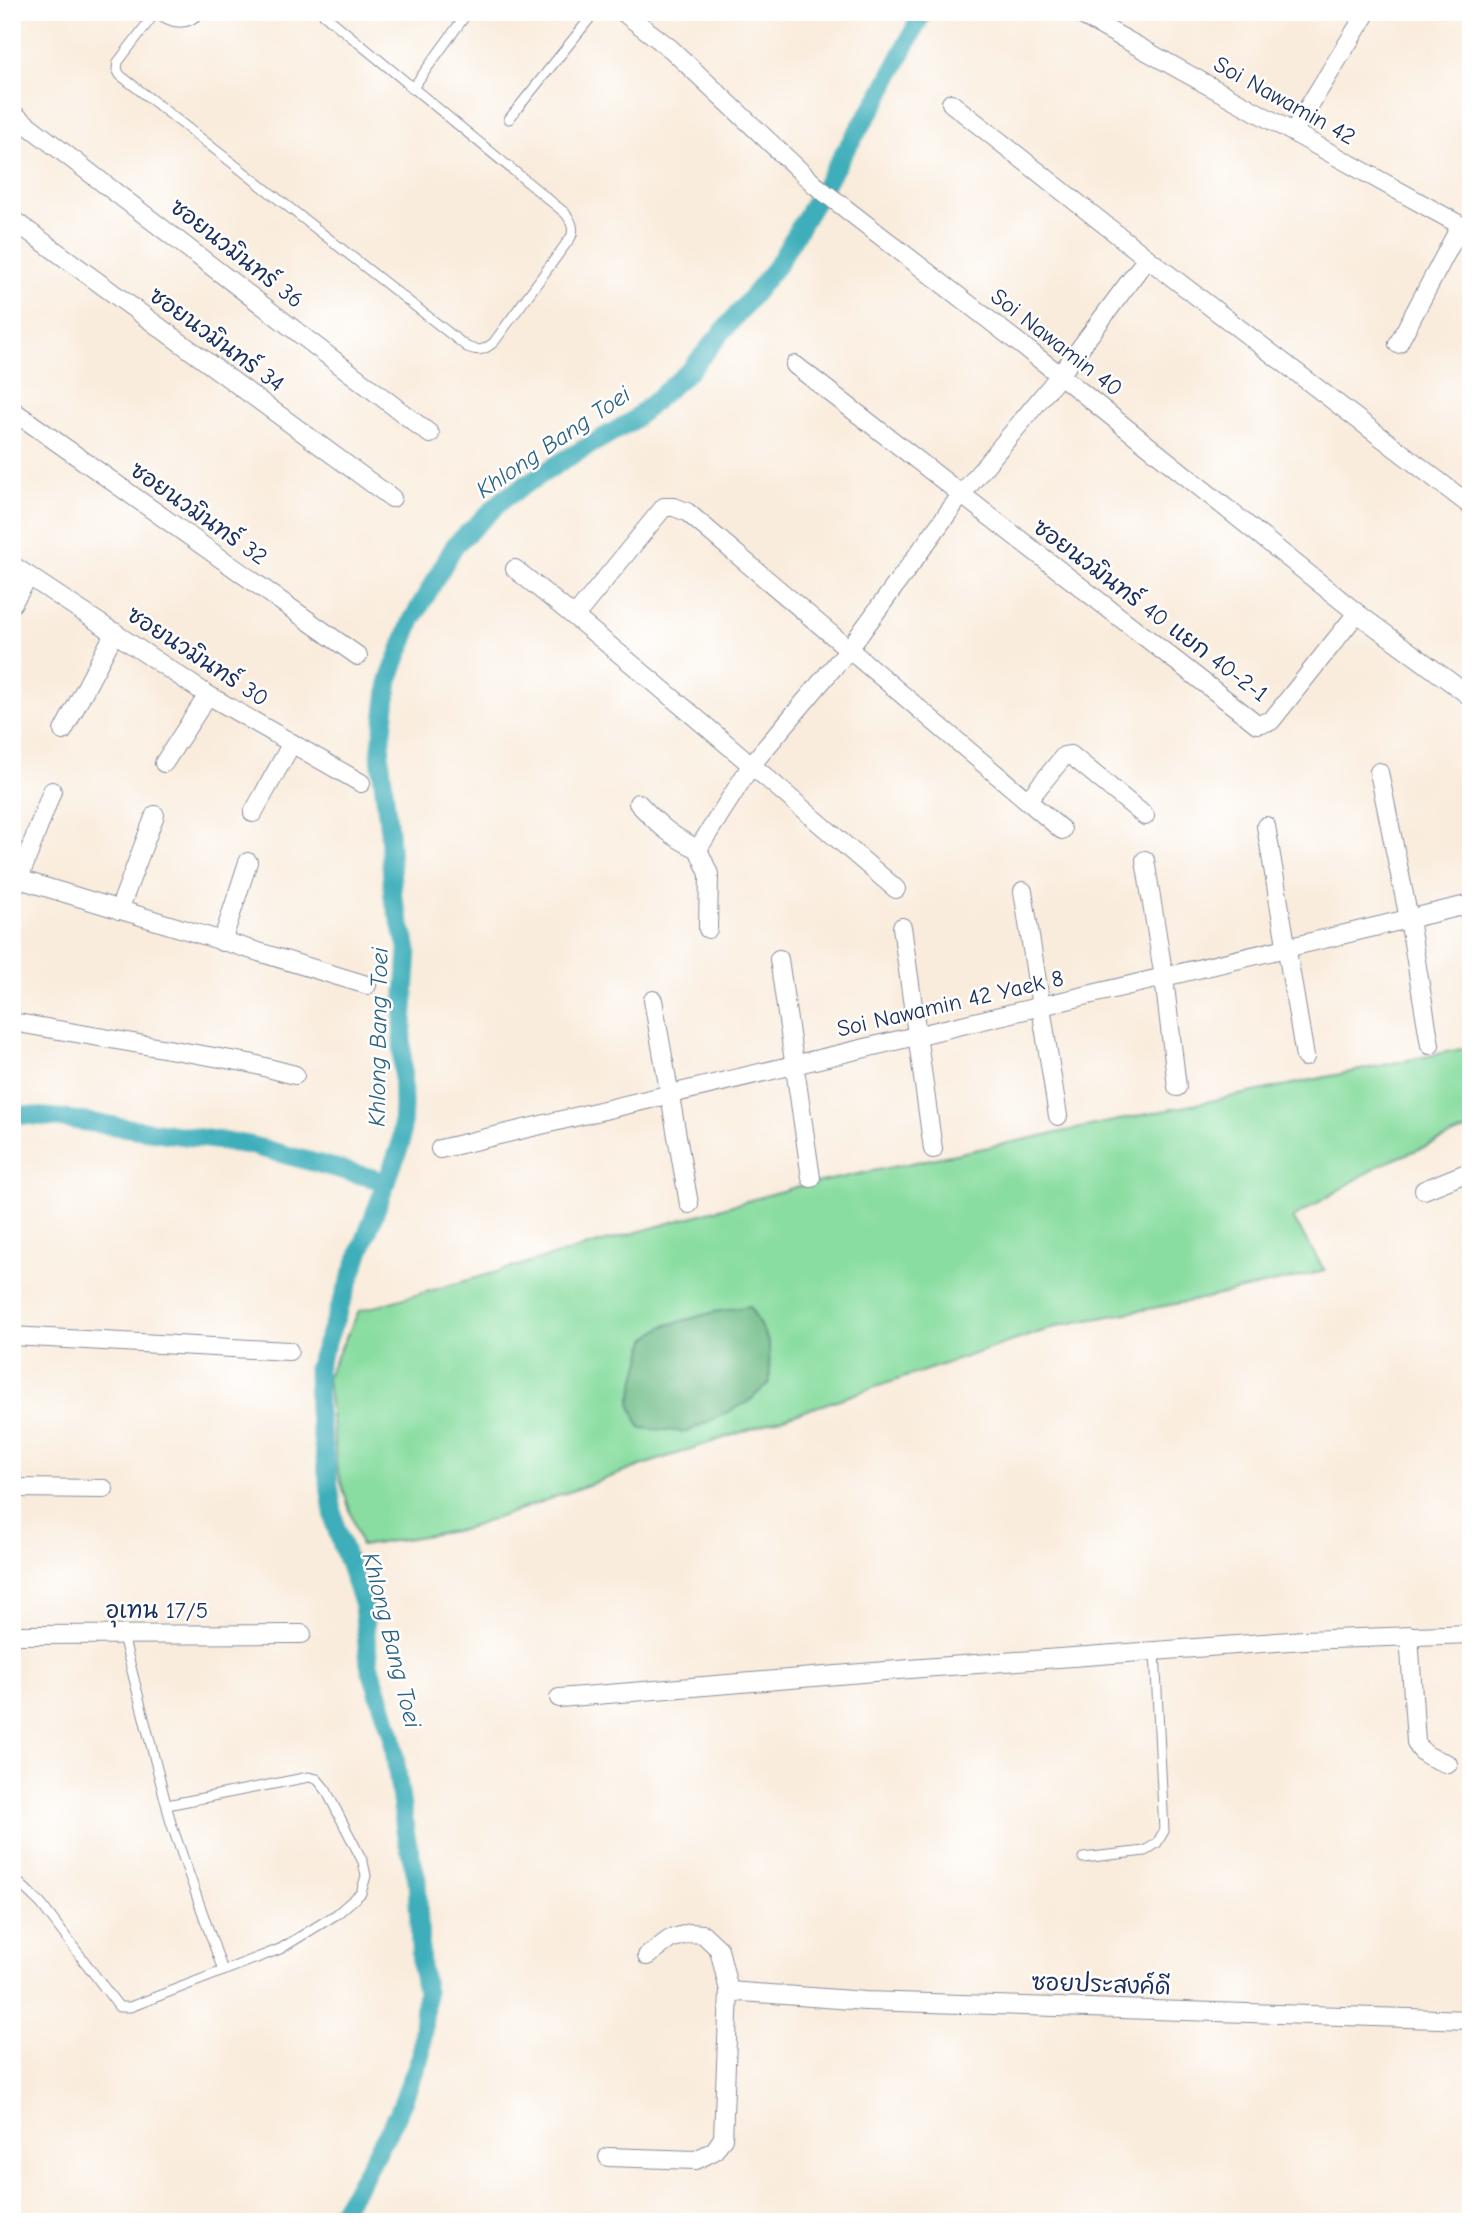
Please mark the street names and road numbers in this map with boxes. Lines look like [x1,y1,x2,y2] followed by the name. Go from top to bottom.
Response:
[1209,50,1360,150] street label: Soi Nawamin 42
[165,191,310,314] street label: ซอยนวมินทร์ 36
[144,279,291,397] street label: ซอยนวมินทร์ 34
[985,283,1128,402] street label: Soi Nawamin 40
[125,454,274,571] street label: ซอยนวมินทร์ 32
[1028,511,1275,708] street label: ซอยนวมินทร์ 40 แยก 40-2-1
[122,598,275,712] street label: ซอยนวมินทร์ 30
[834,964,1066,1043] street label: Soi Nawamin 42 Yaek 8
[106,1597,208,1628] street label: อุเทน 17/5
[1031,1966,1171,2000] street label: ซอยประสงค์ดี

